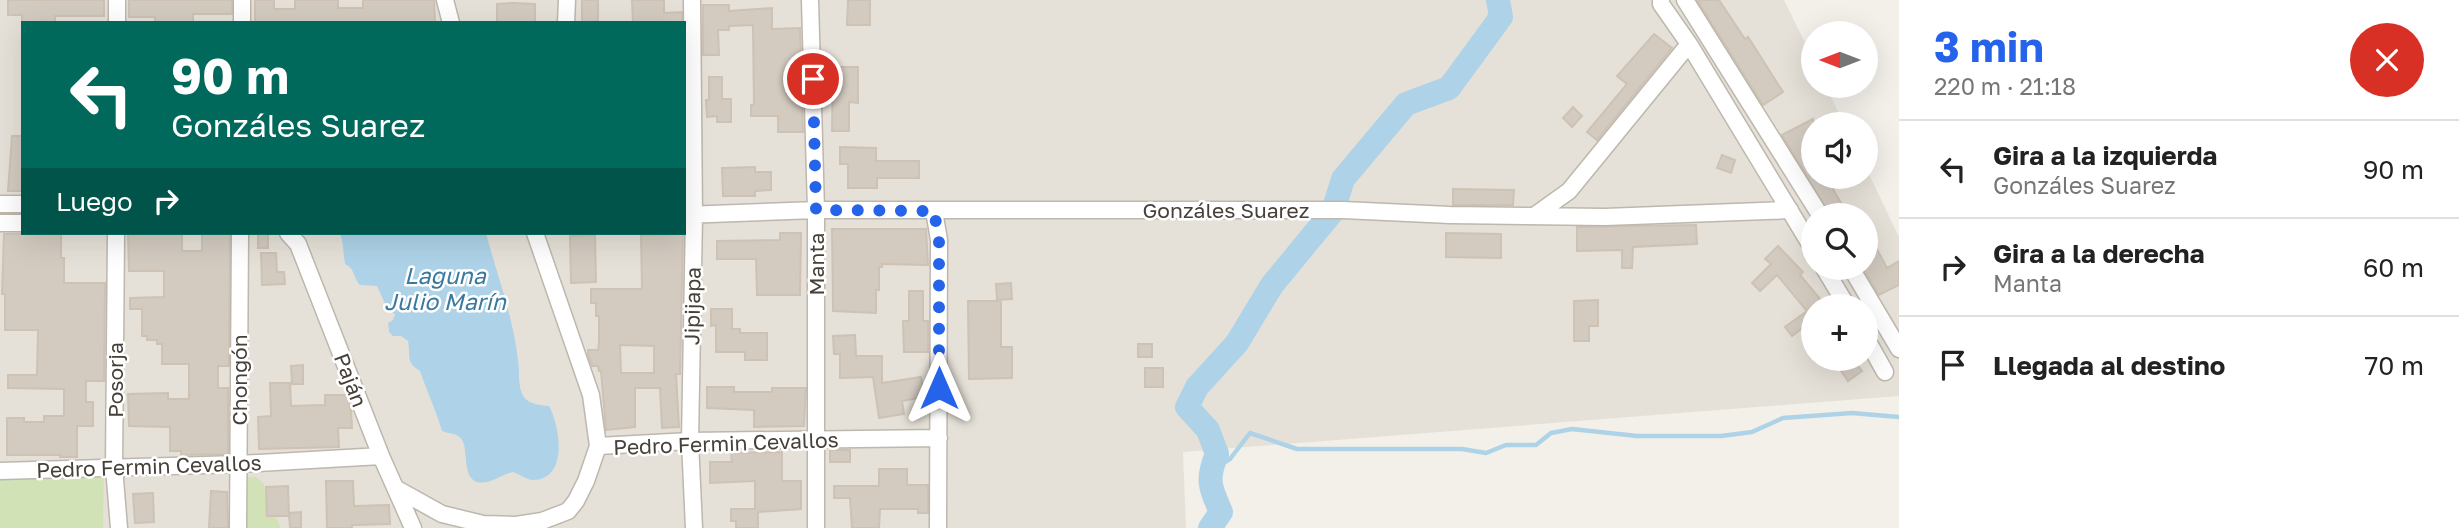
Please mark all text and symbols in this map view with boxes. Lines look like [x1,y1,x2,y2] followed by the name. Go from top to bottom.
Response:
[1801,21,1878,98] north arrow
[1801,21,1878,371] map controls
[1934,21,2044,71] text: 3 min
[2350,23,2424,97] button: close
[171,46,289,105] text: 90 m
[56,49,147,140] icon: left
[783,49,843,109] pin
[794,60,832,98] icon: arrive
[1934,72,2076,100] text: 220 m · 21:18
[171,106,425,144] text: Gonzáles Suarez
[1801,112,1878,189] button: sound
[1993,140,2217,171] text: Gira a la izquierda
[1934,150,1972,188] icon: left
[2363,154,2424,185] text: 90 m
[1993,171,2176,199] text: Gonzáles Suarez
[147,182,185,220] icon: right
[56,186,133,217] text: Luego
[1143,197,1309,223] street label: Gonzáles Suarez
[1801,203,1878,280] button: search
[803,233,829,295] street label: Manta
[1993,238,2205,269] text: Gira a la derecha
[1934,248,1972,286] icon: right
[2363,252,2424,283] text: 60 m
[384,261,507,315] water label: Laguna Julio Marín
[678,267,706,345] street label: Jipijapa
[1993,269,2062,297] text: Manta
[1801,294,1878,371] button: +
[226,334,252,426] street label: Chongón
[102,342,128,418] street label: Posorja
[1934,346,1972,384] icon: arrive
[329,349,373,411] street label: Paján
[1993,350,2225,381] text: Llegada al destino
[2365,350,2424,381] text: 70 m
[902,351,976,425] position arrow
[613,426,839,460] street label: Pedro Fermin Cevallos
[36,449,262,483] street label: Pedro Fermin Cevallos

